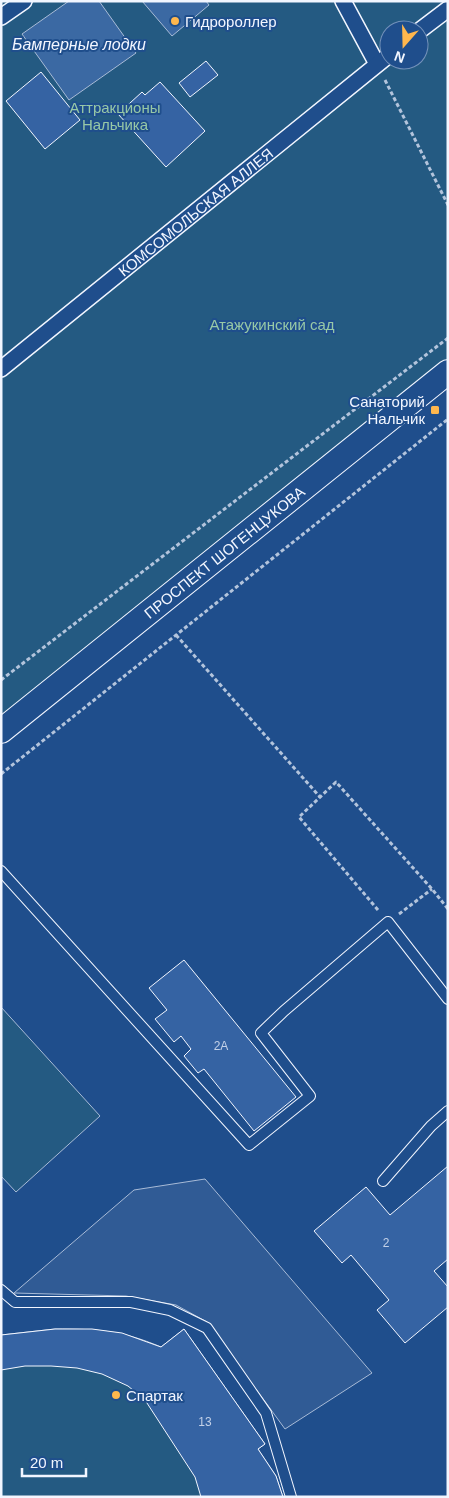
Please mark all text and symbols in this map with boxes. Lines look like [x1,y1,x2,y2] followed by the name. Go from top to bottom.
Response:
[185,13,277,30] place label: Гидророллер
[169,15,181,27] marker: Гидророллер
[379,20,429,70] north arrow
[12,36,146,53] water label: Бамперные лодки
[392,48,407,66] text: N
[69,99,161,133] park label: Аттракционы Нальчика
[115,144,276,279] street label: КОМСОМОЛЬСКАЯ АЛЛЕЯ
[209,316,335,333] park label: Атажукинский сад
[349,393,425,427] place label: Санаторий Нальчик
[429,404,441,416] marker: Санаторий Нальчик
[140,482,308,621] street label: ПРОСПЕКТ ШОГЕНЦУКОВА
[214,1039,228,1053] house number: 2А
[383,1236,390,1250] house number: 2
[126,1387,183,1404] place label: Спартак
[110,1389,122,1401] marker: Спартак
[198,1415,212,1429] house number: 13
[22,1446,86,1478] scale bar
[30,1454,63,1471] text: 20 m

